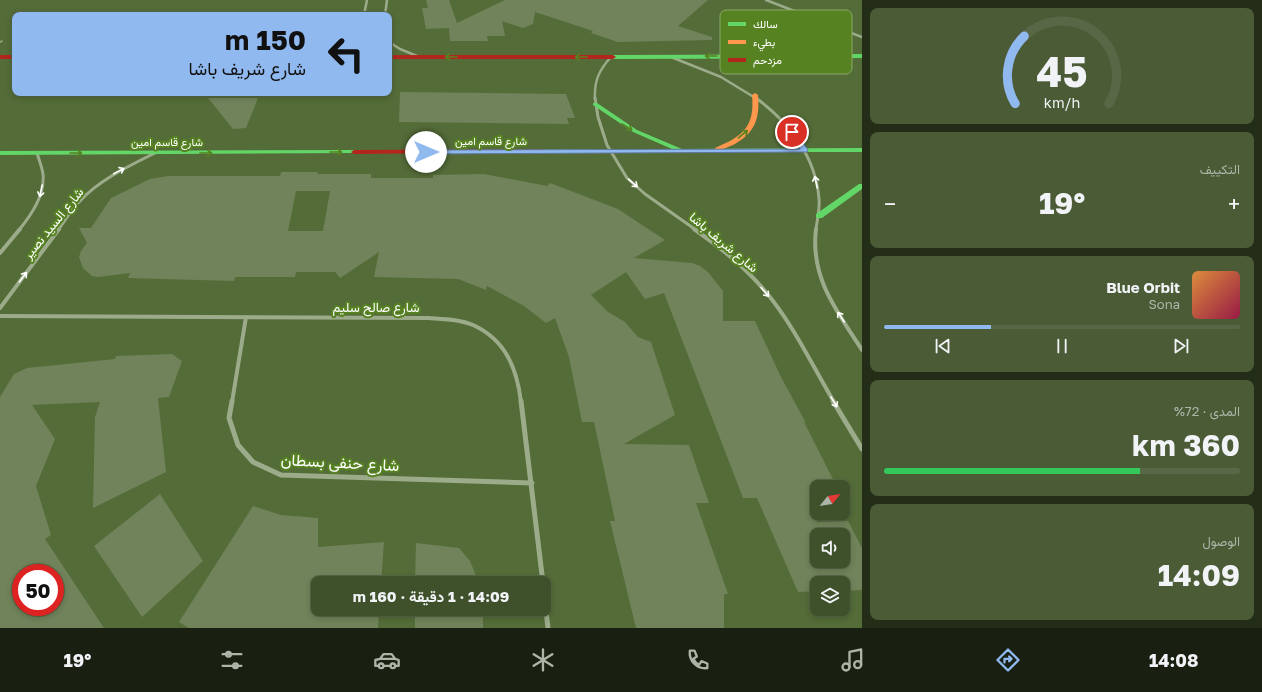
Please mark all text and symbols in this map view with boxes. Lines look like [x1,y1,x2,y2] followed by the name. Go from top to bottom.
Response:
[720,10,852,74] legend
[753,17,778,30] text: سالك
[225,23,306,56] text: 150 m
[320,28,372,80] icon: left
[753,35,775,52] text: بطيء
[1036,46,1088,96] text: 45
[705,52,718,60] one-way arrow
[445,53,458,61] one-way arrow
[575,53,588,61] one-way arrow
[753,53,782,68] text: مزدحم
[188,57,306,79] text: شارع شريف باشا
[1044,94,1080,111] text: km/h
[775,115,809,149] pin
[781,121,803,143] icon: arrive
[621,123,632,131] one-way arrow
[738,130,749,139] one-way arrow
[405,131,447,173] position arrow
[455,134,527,149] street label: شارع قاسم امين
[131,135,203,150] street label: شارع قاسم امين
[329,148,342,156] one-way arrow
[69,149,82,157] one-way arrow
[199,149,212,157] one-way arrow
[1200,161,1240,177] text: التكييف
[113,167,125,175] one-way arrow
[811,176,819,189] one-way arrow
[628,178,638,188] one-way arrow
[19,184,88,264] street label: شارع السيد نصير
[37,184,45,197] one-way arrow
[1039,185,1085,221] text: 19°
[884,190,896,217] text: −
[1228,190,1240,217] text: +
[685,209,762,277] street label: شارع شريف باشا
[19,271,28,282] one-way arrow
[1106,278,1180,296] text: Blue Orbit
[761,287,770,298] one-way arrow
[1149,296,1180,312] text: Sona
[333,299,419,317] street label: شارع صالح سليم
[837,312,845,323] one-way arrow
[932,335,954,357] icon: previous
[1051,335,1073,357] icon: pause
[1170,335,1192,357] icon: next
[831,396,839,408] one-way arrow
[1174,403,1240,419] text: المدى · 72%
[1132,427,1240,463] text: 360 km
[280,449,400,477] street label: شارع حنفى بسطان
[810,480,850,520] north arrow
[810,480,850,616] map controls
[810,528,850,568] button: sound
[1202,533,1240,549] text: الوصول
[1158,557,1240,593] text: 14:09
[12,564,64,616] speed limit sign: 50
[810,576,850,616] button: layers
[353,587,509,605] text: 14:09 · 1 دقيقة · 160 m
[218,646,246,674] icon: filters
[373,646,401,674] icon: car
[529,646,557,674] icon: climate
[684,646,712,674] icon: phone
[839,646,867,674] icon: music
[994,646,1022,674] icon: directions
[64,649,91,671] text: 19°
[1149,649,1198,671] text: 14:08

